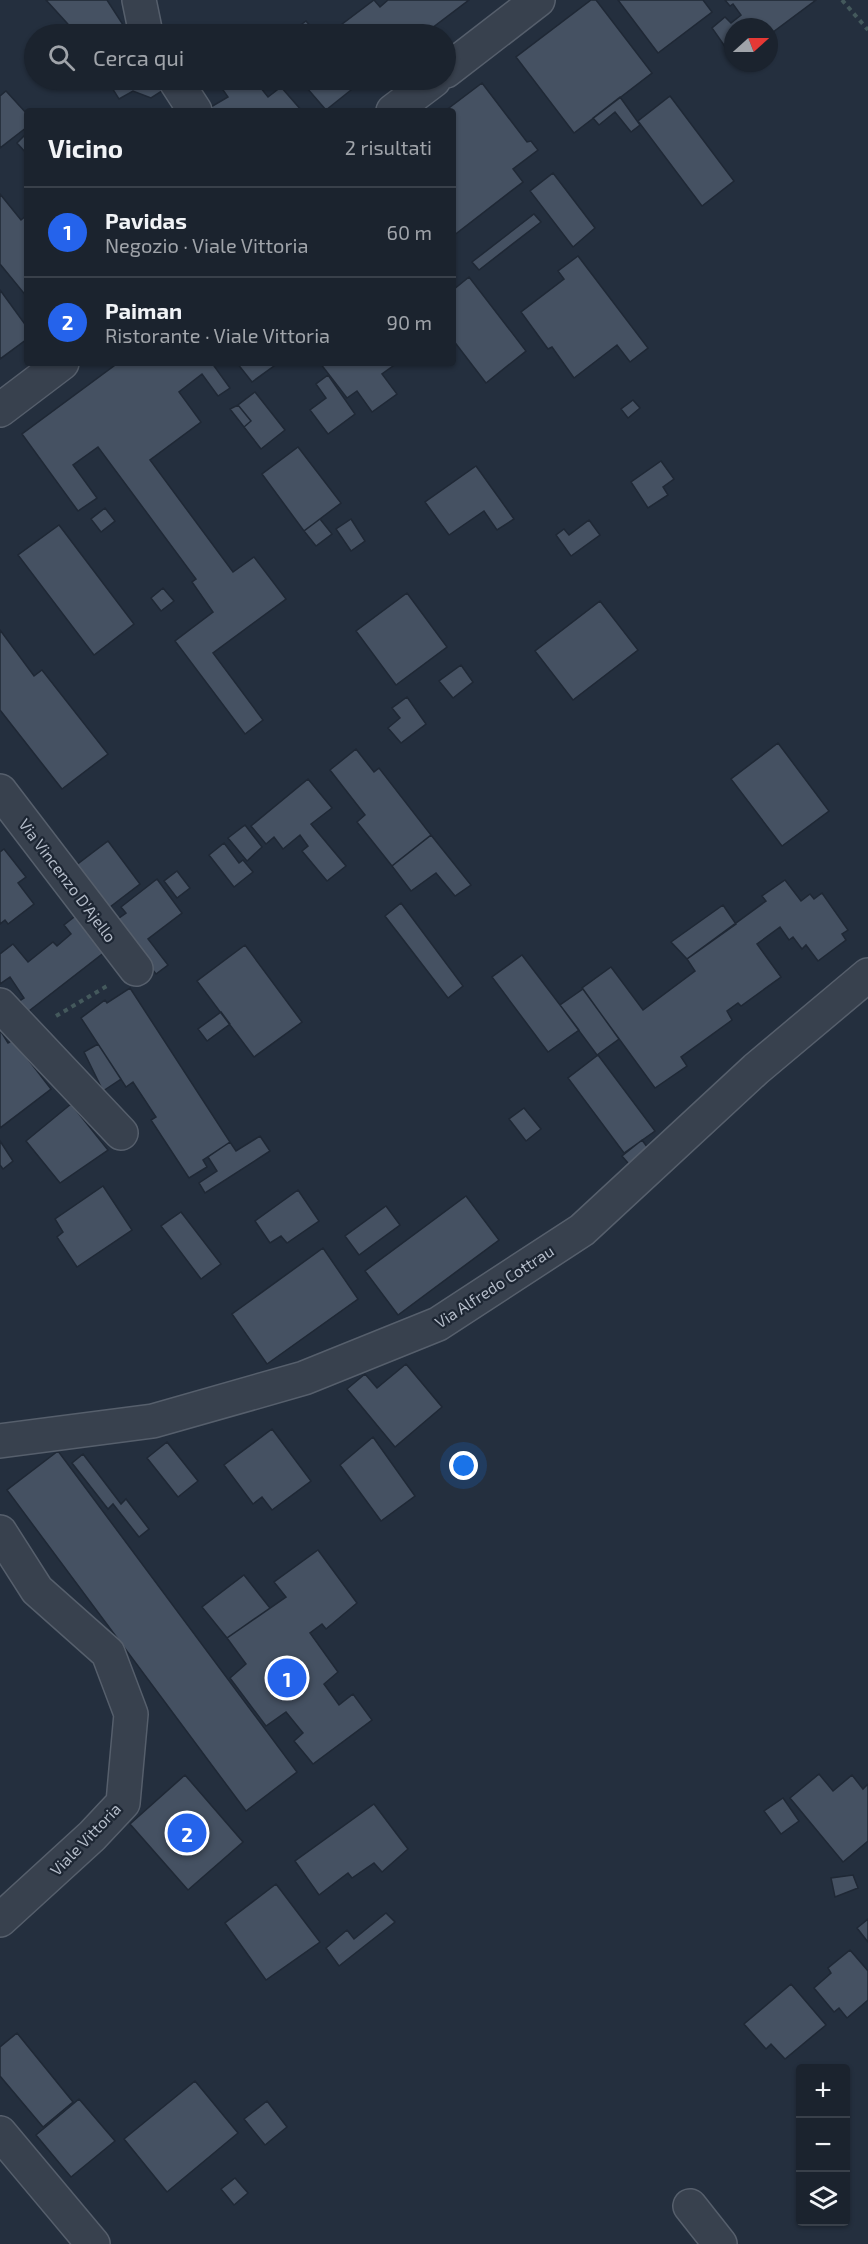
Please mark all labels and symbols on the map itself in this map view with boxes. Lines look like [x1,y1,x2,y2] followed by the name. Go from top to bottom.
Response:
[724,18,778,72] north arrow
[15,815,121,946] street label: Via Vincenzo D'Ajello
[431,1241,557,1331] street label: Via Alfredo Cottrau
[449,1451,478,1480] your location
[268,1656,306,1700] pin: 1
[46,1799,124,1879] street label: Viale Vittoria
[168,1810,207,1856] pin: 2

